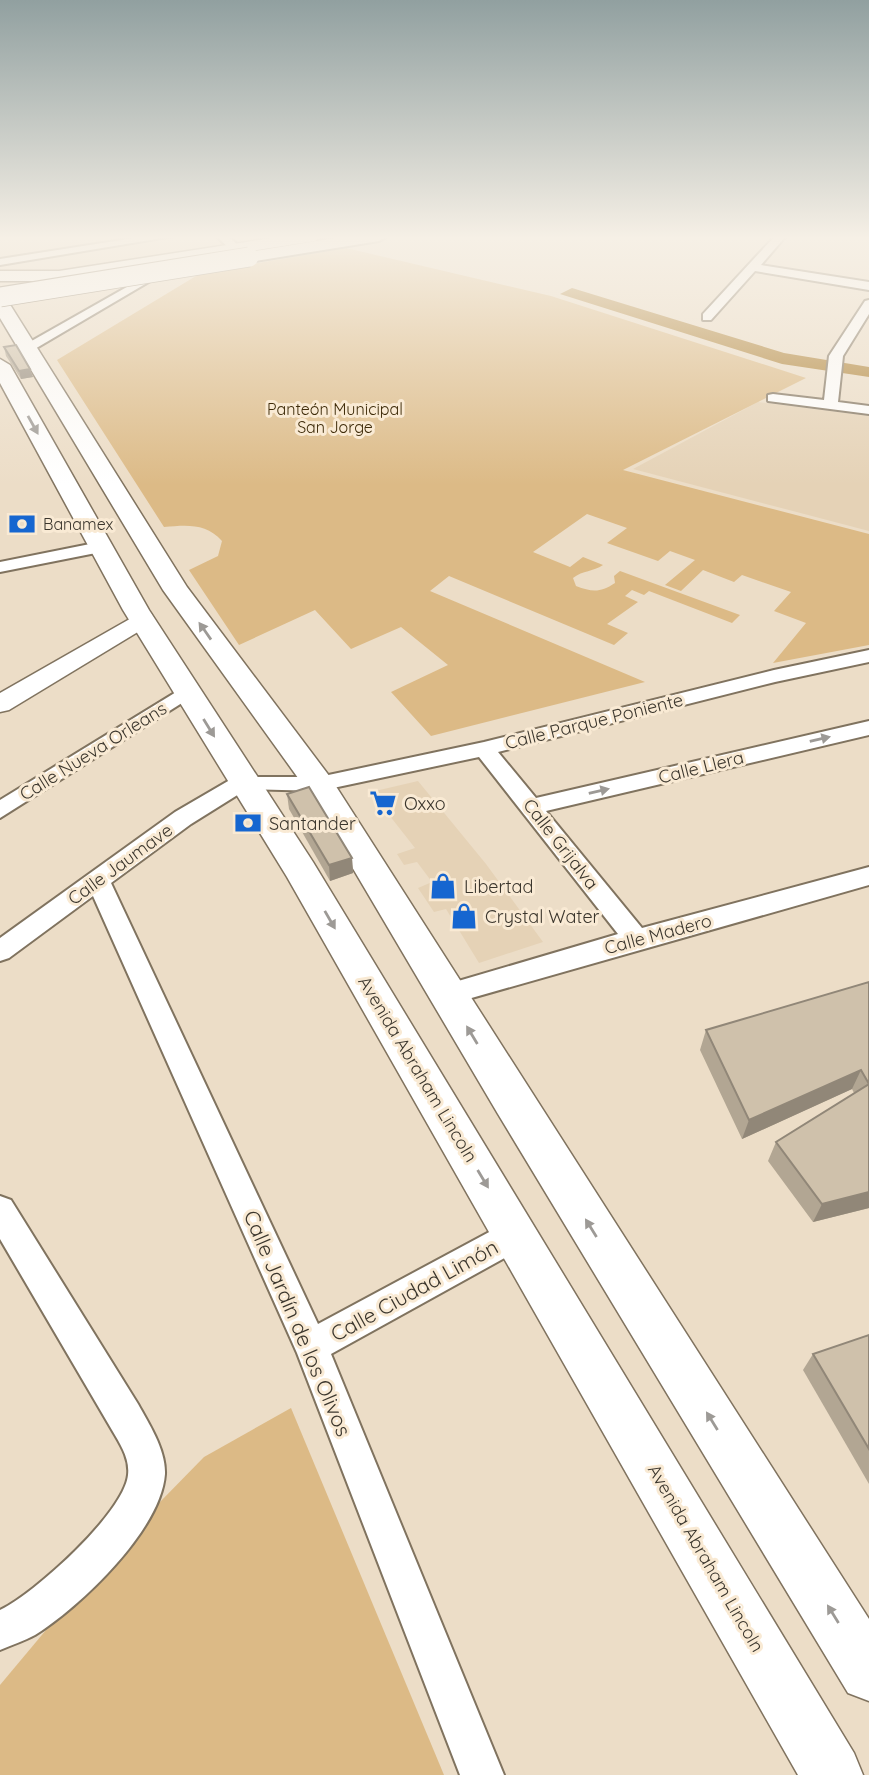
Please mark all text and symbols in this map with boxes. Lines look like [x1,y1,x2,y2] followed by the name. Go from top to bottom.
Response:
[267,399,403,437] park label: Panteón Municipal San Jorge
[27,416,39,435] one-way arrow
[7,509,37,539] bank icon: Banamex
[43,514,114,534] place label: Banamex
[199,622,213,640] one-way arrow
[503,688,685,754] street label: Calle Parque Poniente
[15,696,171,806] street label: Calle Nueva Orleans
[202,718,215,737] one-way arrow
[809,733,831,744] one-way arrow
[656,745,746,789] street label: Calle Llera
[588,785,610,796] one-way arrow
[368,788,398,818] supermarket icon: Oxxo
[404,792,446,815] place label: Oxxo
[518,794,604,894] street label: Calle Grijalva
[233,808,263,838] bank icon: Santander
[269,812,356,835] place label: Santander
[63,818,177,910] street label: Calle Jaumave
[428,871,458,901] shop icon: Libertad
[464,875,533,898] place label: Libertad
[449,901,479,931] shop icon: Crystal Water
[485,905,600,928] place label: Crystal Water
[602,909,714,959] street label: Calle Madero
[324,910,336,930] one-way arrow
[353,972,483,1166] street label: Avenida Abraham Lincoln
[465,1025,478,1044] one-way arrow
[477,1170,490,1189] one-way arrow
[239,1206,357,1440] street label: Calle Jardín de los Olivos
[585,1218,598,1238] one-way arrow
[326,1233,502,1347] street label: Calle Ciudad Limón
[706,1411,719,1430] one-way arrow
[643,1460,769,1656] street label: Avenida Abraham Lincoln
[826,1604,839,1623] one-way arrow

